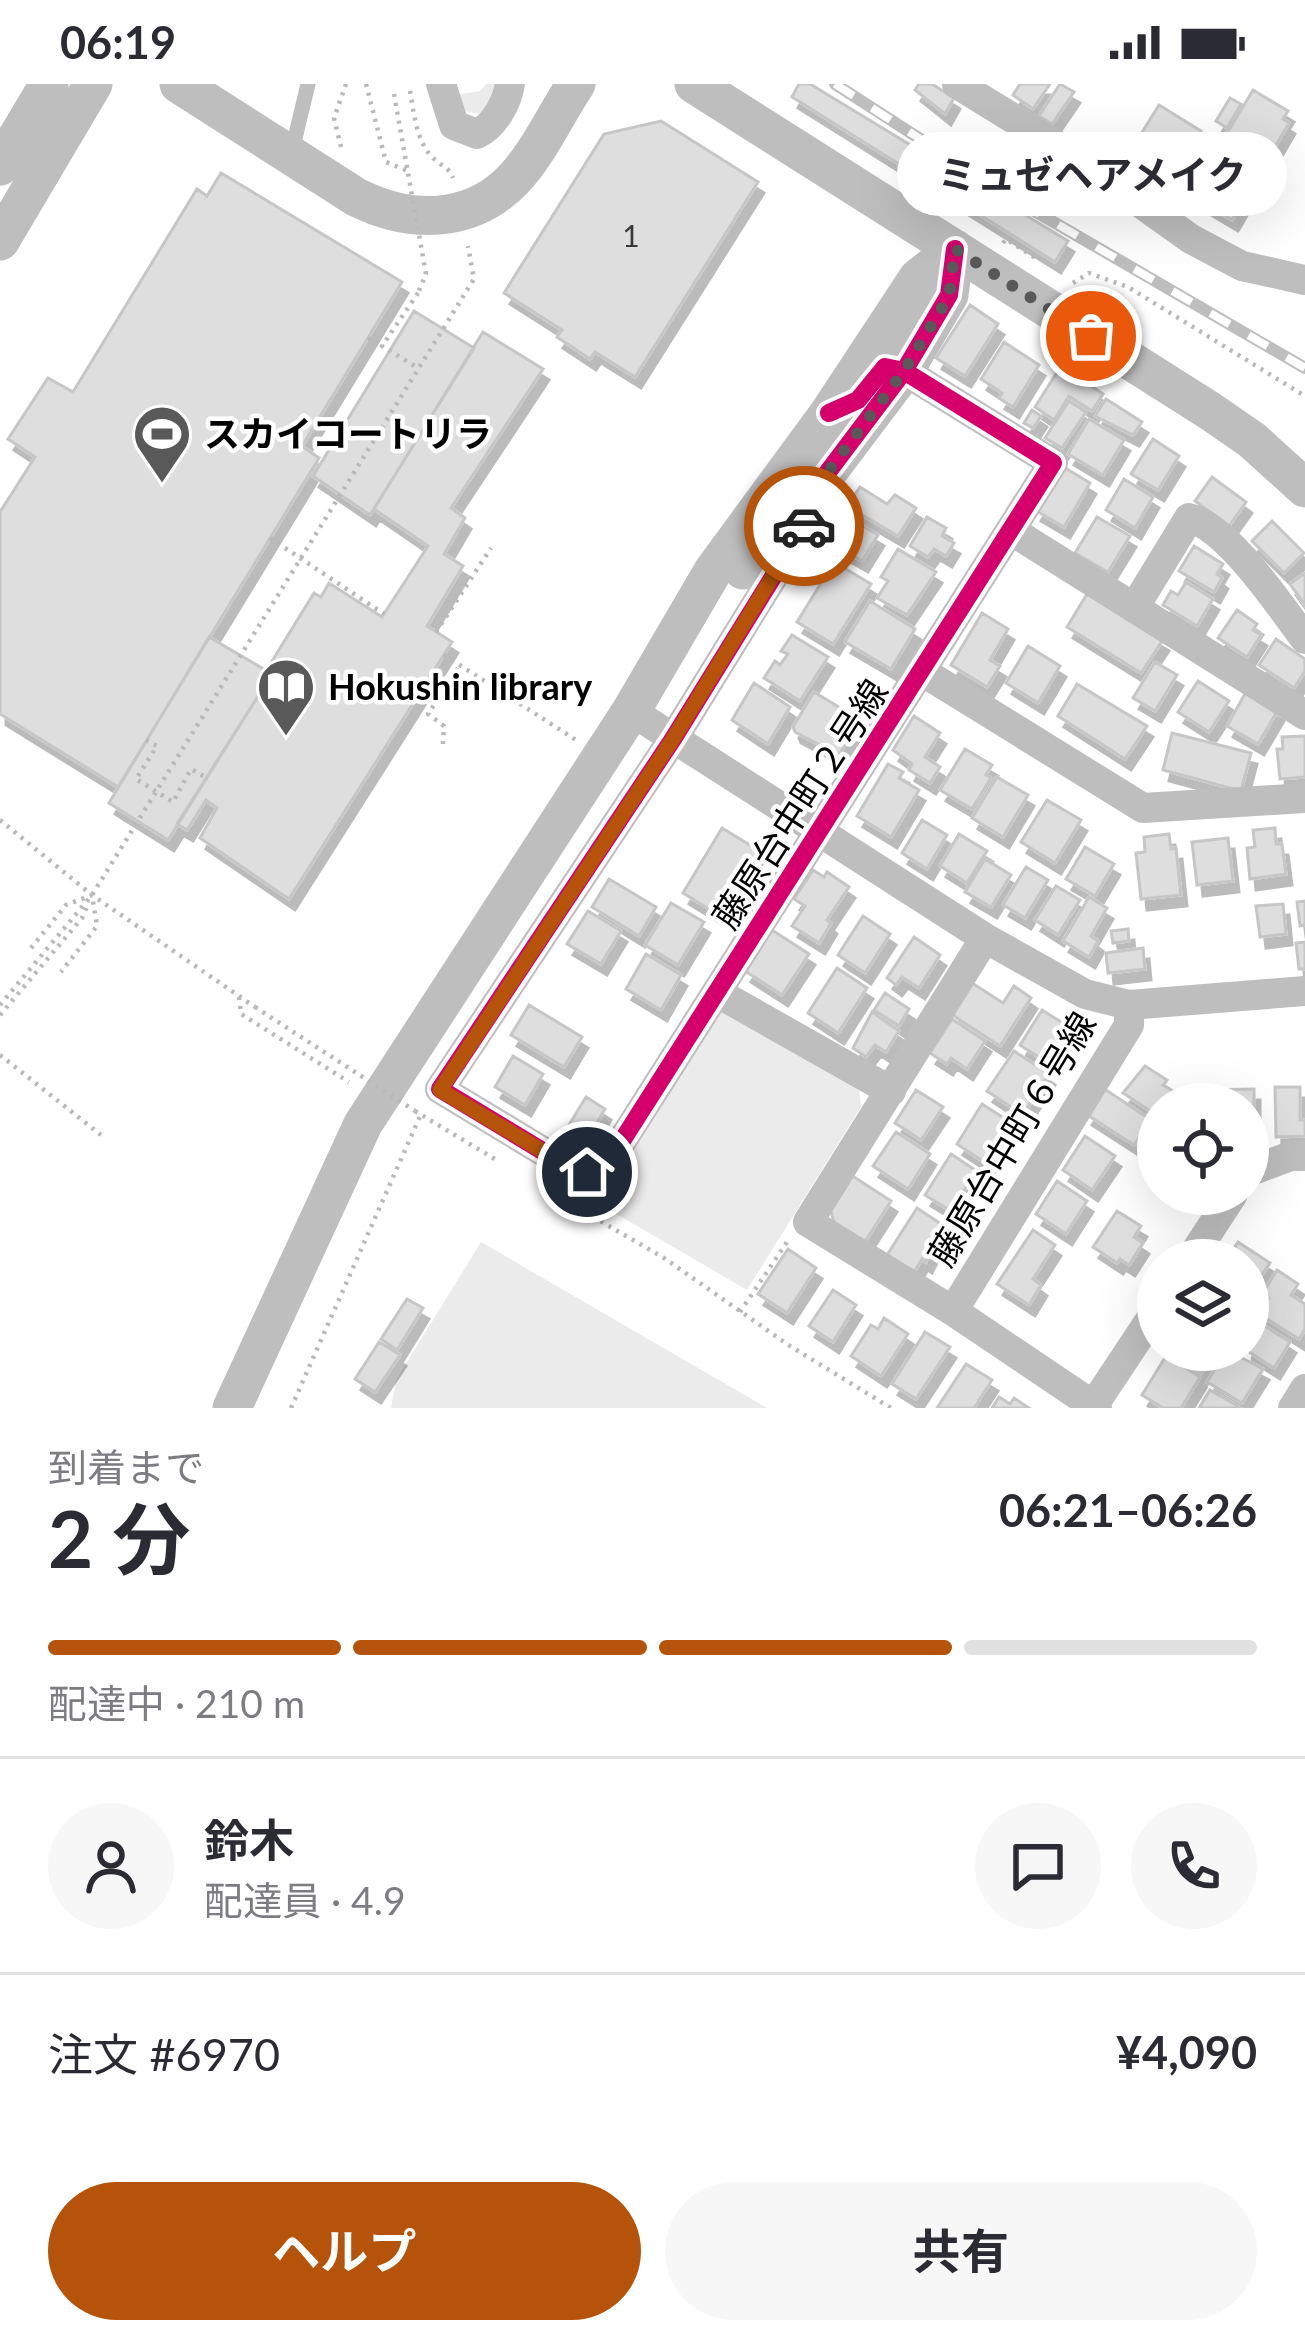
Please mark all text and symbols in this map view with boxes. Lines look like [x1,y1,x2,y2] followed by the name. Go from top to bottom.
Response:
[60,15,176,69] text: 06:19
[896,132,1286,216] callout: ミュゼヘアメイク
[938,151,1246,197] text: ミュゼヘアメイク
[622,217,640,253] house number: 1
[1040,285,1142,387] pin
[1058,303,1124,369] icon: bag
[131,403,193,485] sports icon: スカイコートリラ
[204,411,492,455] place label: スカイコートリラ
[744,466,864,586] courier
[771,493,837,559] icon: car
[255,656,317,738] library icon: Hokushin library
[328,664,592,708] place label: Hokushin library
[702,671,896,936] street label: 藤原台中町２号線
[918,1004,1104,1273] street label: 藤原台中町６号線
[1137,1083,1269,1371] map controls
[1137,1083,1269,1215] button: locate
[536,1121,638,1223] pin
[554,1139,620,1205] icon: home
[1137,1239,1269,1371] button: layers
[48,1444,204,1490] text: 到着まで
[999,1483,1257,1537] text: 06:21–06:26
[48,1491,190,1585] text: 2 分
[48,1680,305,1726] text: 配達中 · 210 m
[48,1803,174,1929] button: person
[975,1803,1101,1929] button: chat
[1131,1803,1257,1929] button: phone
[204,1813,294,1867] text: 鈴木
[204,1877,406,1923] text: 配達員 · 4.9
[1116,2025,1257,2079] text: ¥4,090
[48,2027,280,2081] text: 注文 #6970
[48,2182,641,2320] button: ヘルプ
[665,2182,1257,2320] button: 共有

